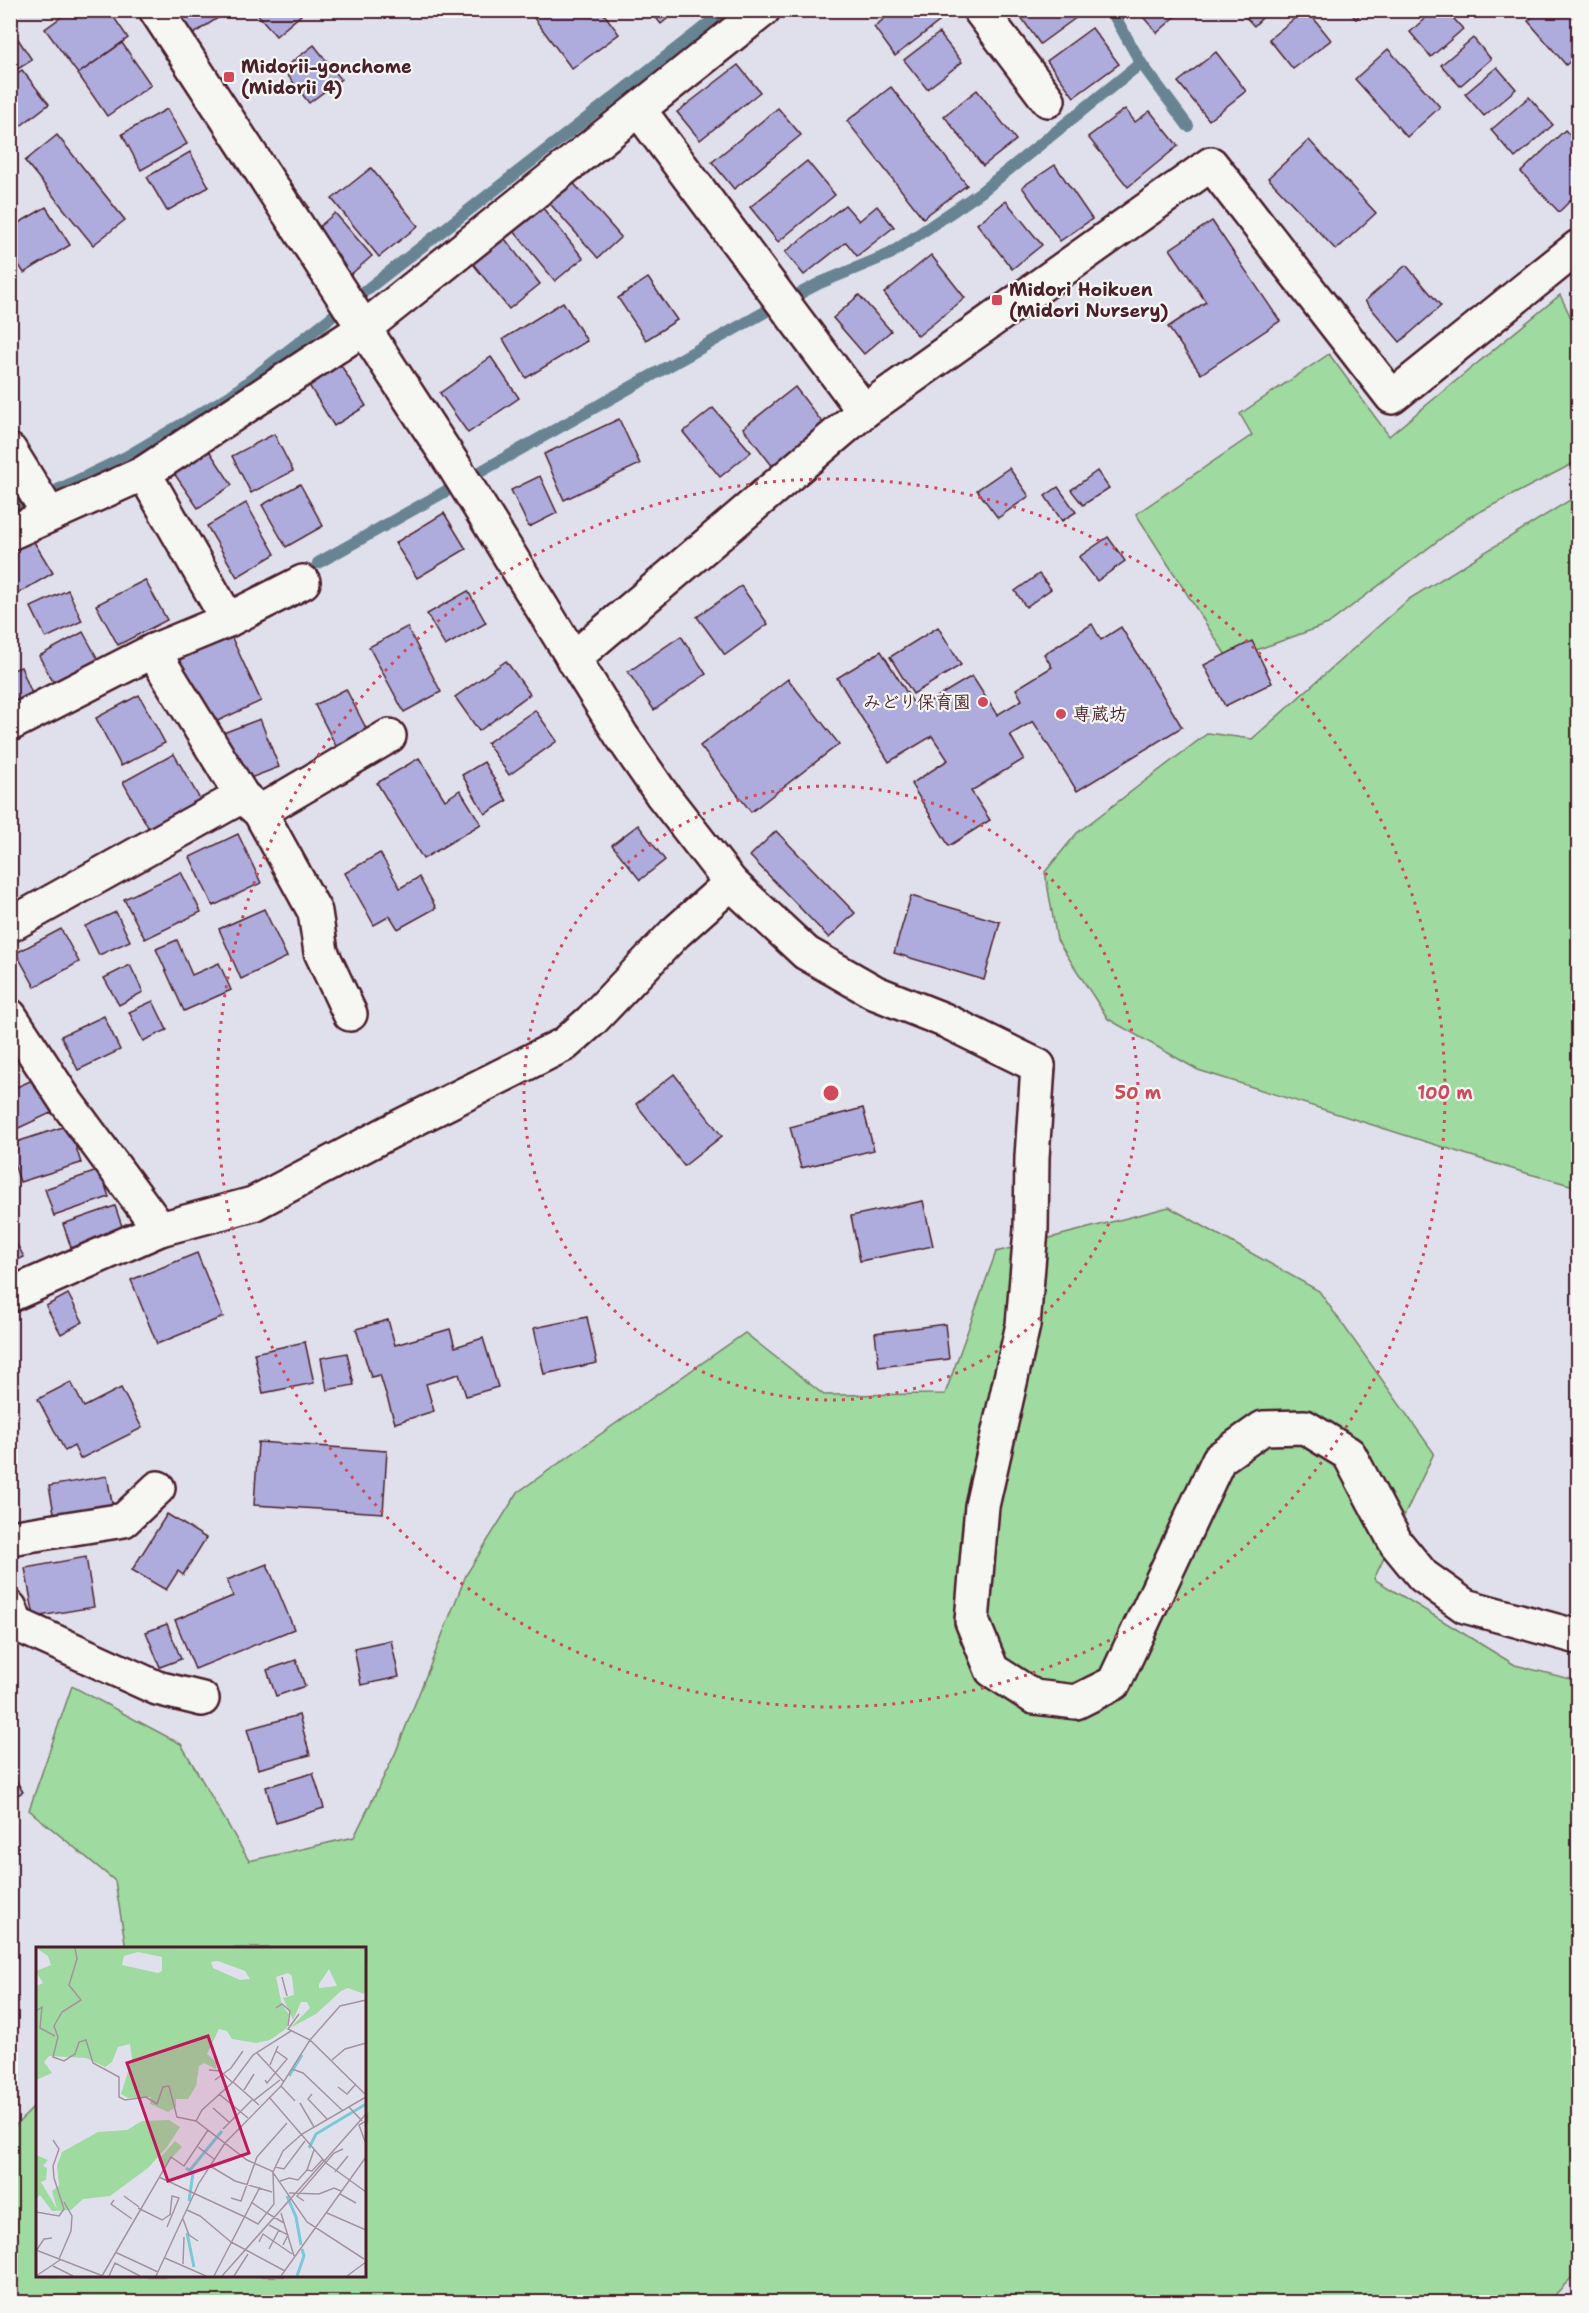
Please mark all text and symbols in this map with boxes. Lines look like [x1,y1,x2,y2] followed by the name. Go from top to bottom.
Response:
[241,55,412,100] place label: Midorii-yonchome (Midorii 4)
[222,70,236,84] marker: Midorii-yonchome (Midorii 4)
[1009,278,1168,323] place label: Midori Hoikuen (Midori Nursery)
[990,293,1004,307] marker: Midori Hoikuen (Midori Nursery)
[863,690,971,714] place label: みどり保育園
[976,695,990,709] marker: みどり保育園
[1073,702,1127,726] place label: 専蔵坊
[1054,707,1068,721] marker: 専蔵坊
[1115,1081,1162,1105] text: 50 m
[1417,1081,1473,1105] text: 100 m
[821,1083,841,1103] centre of rings
[36,1947,366,2277] inset map

